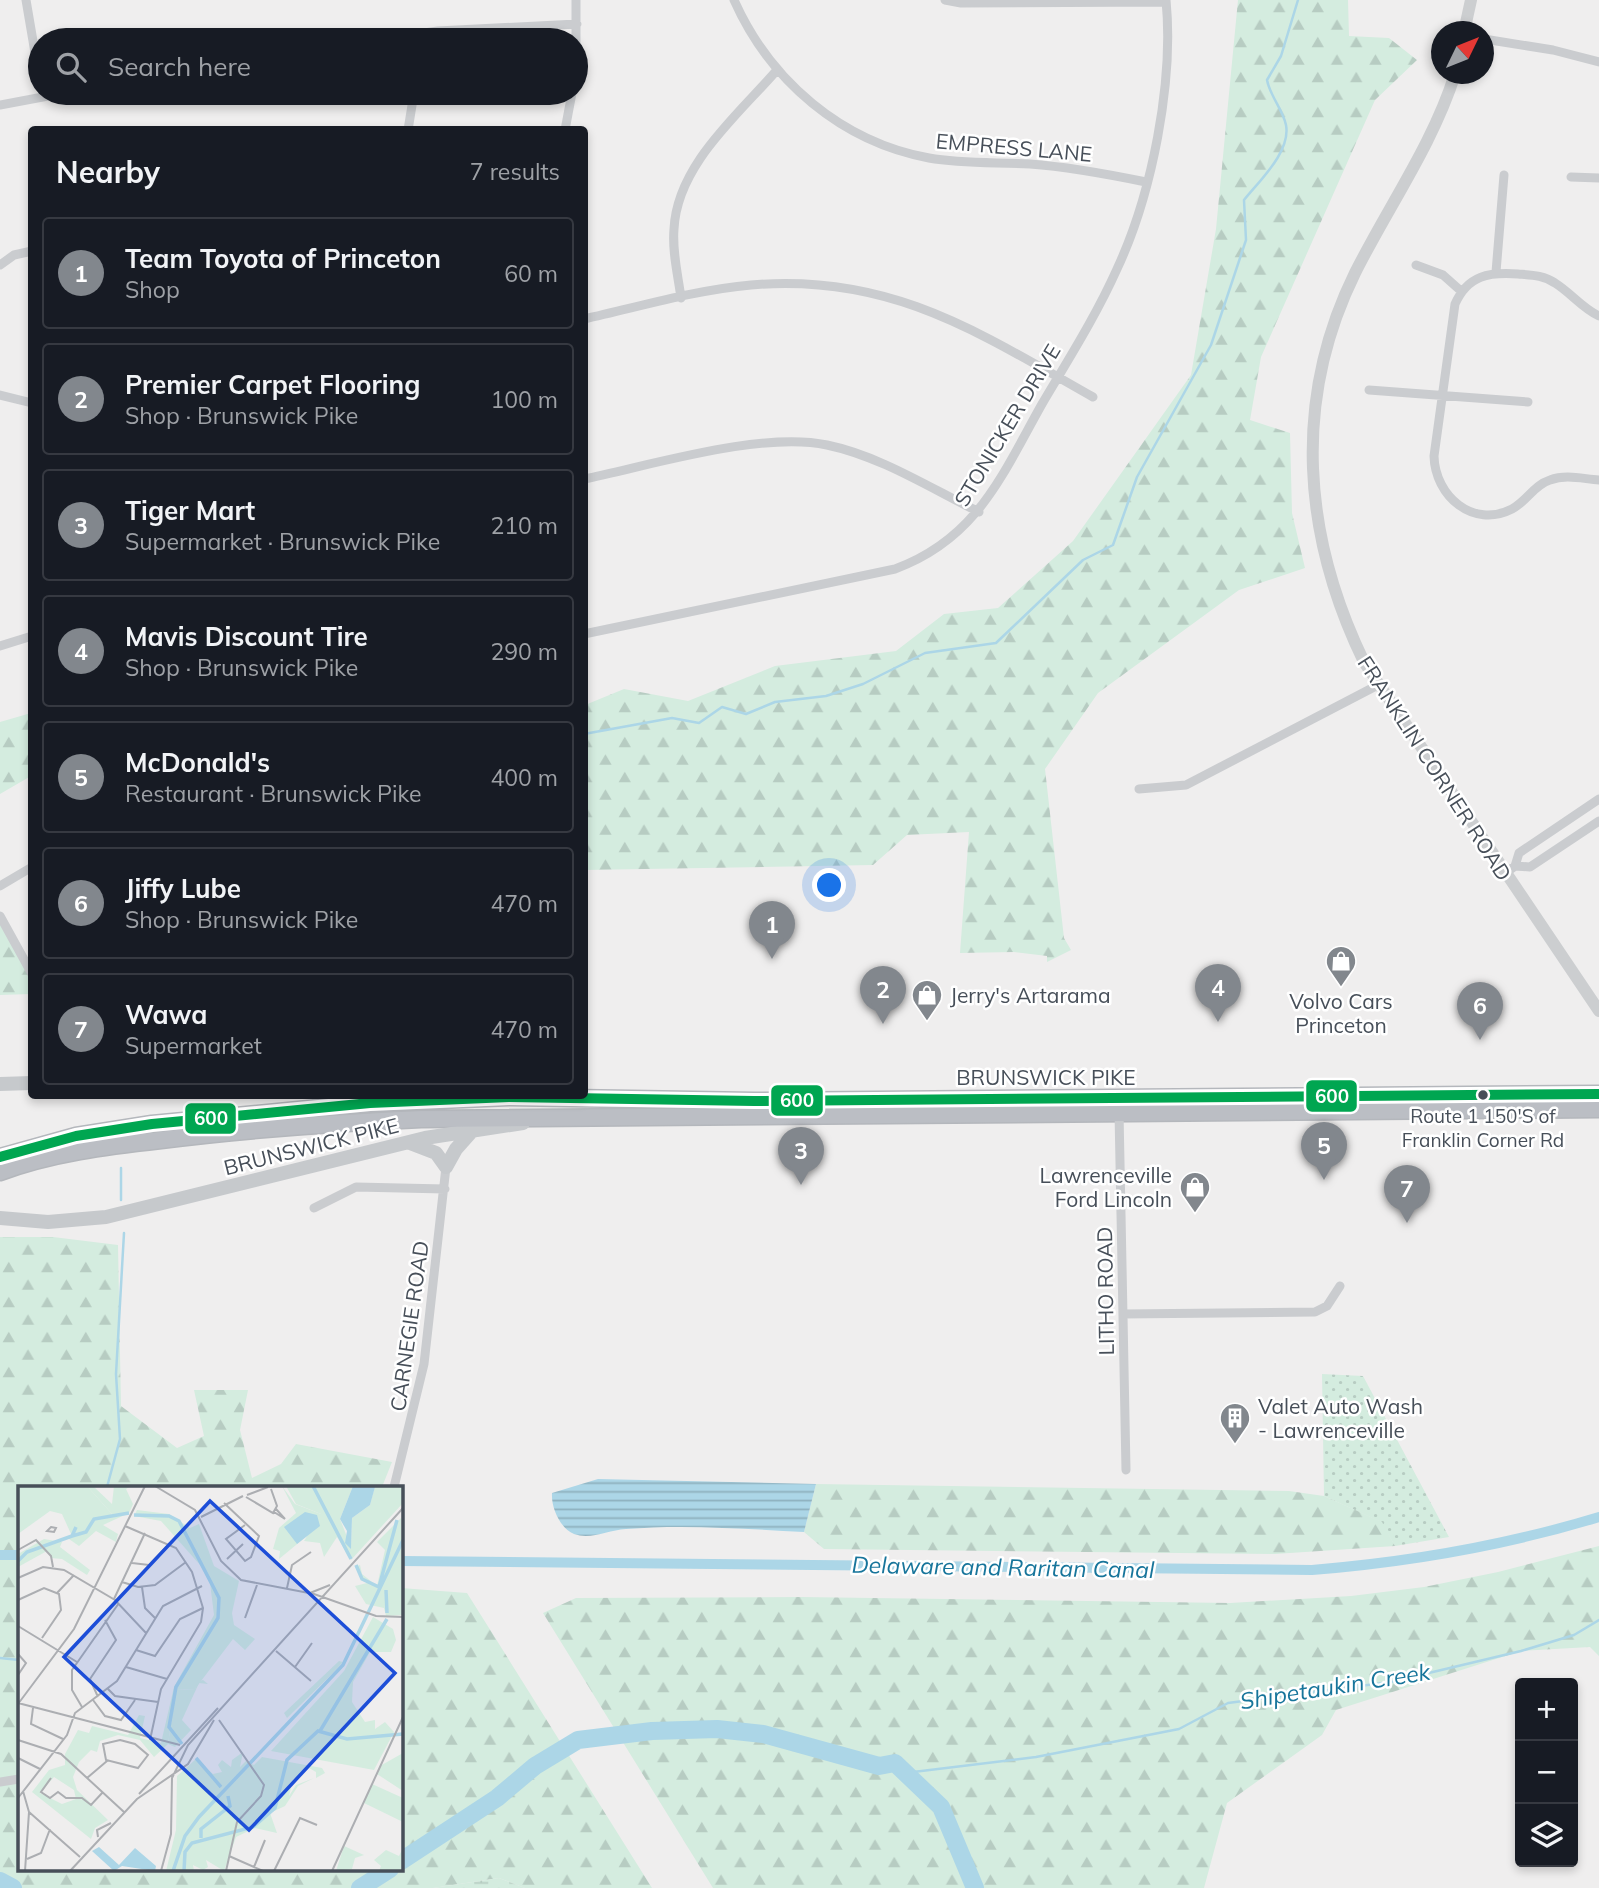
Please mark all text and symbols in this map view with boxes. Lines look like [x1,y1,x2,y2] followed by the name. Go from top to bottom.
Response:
[1431,21,1494,84] north arrow
[28,28,588,105] search box
[52,48,90,86] icon: search
[108,50,251,83] text: Search here
[935,127,1093,167] street label: EMPRESS LANE
[56,153,160,191] text: Nearby
[470,157,560,186] text: 7 results
[125,242,441,275] text: Team Toyota of Princeton
[74,259,88,288] text: 1
[504,259,558,288] text: 60 m
[125,275,180,304] text: Shop
[948,339,1066,511] street label: STONICKER DRIVE
[125,368,420,401] text: Premier Carpet Flooring
[74,385,88,414] text: 2
[490,385,558,414] text: 100 m
[125,401,358,430] text: Shop · Brunswick Pike
[125,494,255,527] text: Tiger Mart
[74,511,88,540] text: 3
[490,511,558,540] text: 210 m
[125,527,440,556] text: Supermarket · Brunswick Pike
[125,620,368,653] text: Mavis Discount Tire
[74,637,88,666] text: 4
[490,637,558,666] text: 290 m
[1353,651,1517,885] street label: FRANKLIN CORNER ROAD
[125,653,358,682] text: Shop · Brunswick Pike
[125,746,270,779] text: McDonald's
[74,763,88,792] text: 5
[490,763,558,792] text: 400 m
[125,779,422,808] text: Restaurant · Brunswick Pike
[812,868,846,902] your location
[125,872,241,905] text: Jiffy Lube
[74,889,88,918] text: 6
[490,889,558,918] text: 470 m
[749,901,795,959] pin: 1
[125,905,358,934] text: Shop · Brunswick Pike
[1324,944,1358,988] shop icon: Volvo Cars Princeton
[1195,964,1241,1022] pin: 4
[860,966,906,1024] pin: 2
[910,978,944,1022] shop icon: Jerry's Artarama
[950,982,1111,1008] place label: Jerry's Artarama
[1457,982,1503,1040] pin: 6
[1289,988,1393,1038] place label: Volvo Cars Princeton
[125,998,207,1031] text: Wawa
[74,1015,88,1044] text: 7
[490,1015,558,1044] text: 470 m
[125,1031,262,1060] text: Supermarket
[956,1064,1136,1090] street label: BRUNSWICK PIKE
[1305,1079,1358,1113] line badge: 600
[770,1084,824,1117] line badge: 600
[1315,1084,1349,1108] text: 600
[780,1088,814,1112] text: 600
[1476,1088,1490,1102] marker: Route 1 150'S of Franklin Corner Rd
[184,1102,237,1135] line badge: 600
[1402,1104,1564,1152] place label: Route 1 150'S of Franklin Corner Rd
[194,1106,228,1130] text: 600
[221,1112,401,1180] street label: BRUNSWICK PIKE
[1301,1122,1347,1180] pin: 5
[778,1127,824,1185] pin: 3
[1040,1162,1172,1212] place label: Lawrenceville Ford Lincoln
[1384,1165,1430,1223] pin: 7
[1178,1170,1212,1214] shop icon: Lawrenceville Ford Lincoln
[1091,1226,1119,1356] street label: LITHO ROAD
[384,1239,434,1413] street label: CARNEGIE ROAD
[1258,1393,1423,1443] place label: Valet Auto Wash - Lawrenceville
[1218,1401,1252,1445] building icon: Valet Auto Wash - Lawrenceville
[18,1486,402,1870] inset map
[851,1550,1155,1584] water label: Delaware and Raritan Canal
[1238,1656,1433,1715] water label: Shipetaukin Creek
[1515,1678,1578,1867] map controls
[1515,1678,1578,1741] button: +
[1515,1741,1578,1804] button: −
[1515,1804,1578,1867] button: layers

